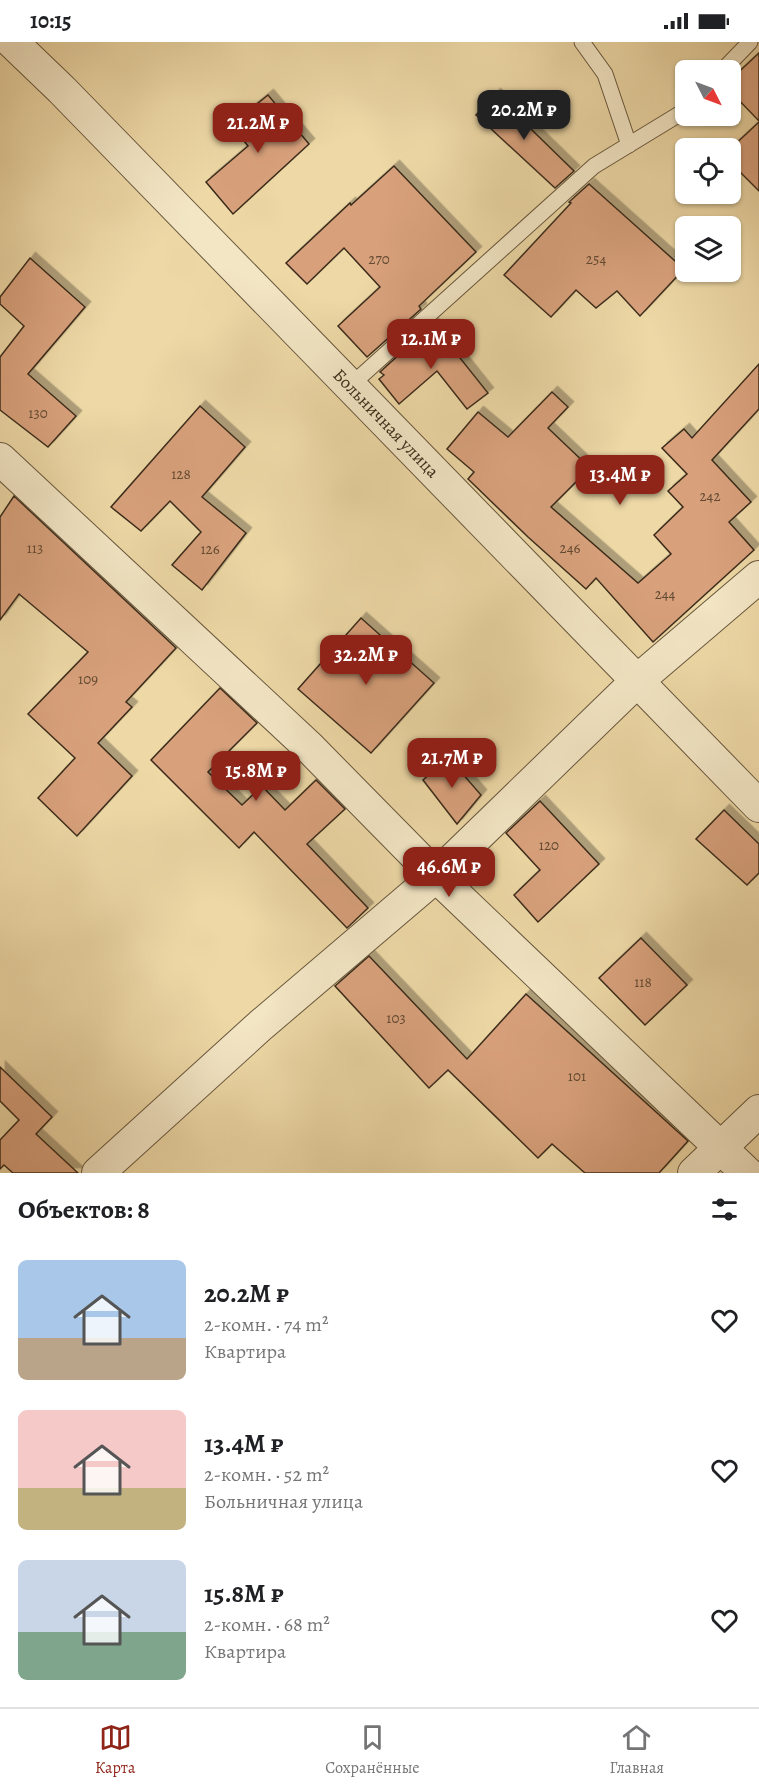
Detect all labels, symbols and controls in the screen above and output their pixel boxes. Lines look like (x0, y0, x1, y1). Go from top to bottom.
text: 10:15 (30, 6, 71, 36)
north arrow (675, 60, 741, 126)
map controls (675, 60, 741, 282)
pin: 20.2M ₽ (469, 90, 579, 141)
text: 20.2M ₽ (491, 96, 557, 123)
pin: 21.2M ₽ (203, 103, 313, 154)
text: 21.2M ₽ (227, 109, 289, 136)
button: locate (675, 138, 741, 204)
button: layers (675, 216, 741, 282)
house number: 270 (368, 249, 390, 269)
house number: 254 (586, 249, 606, 269)
pin: 12.1M ₽ (376, 319, 486, 370)
text: 12.1M ₽ (401, 325, 461, 352)
street label: Больничная улица (328, 363, 445, 483)
house number: 130 (28, 403, 48, 423)
pin: 13.4M ₽ (565, 455, 675, 506)
text: 13.4M ₽ (589, 461, 651, 488)
house number: 128 (171, 464, 191, 484)
house number: 242 (699, 486, 721, 506)
house number: 113 (27, 538, 43, 558)
house number: 246 (560, 538, 580, 558)
house number: 126 (200, 539, 220, 559)
house number: 244 (655, 584, 676, 604)
pin: 32.2M ₽ (311, 635, 421, 686)
text: 32.2M ₽ (334, 641, 398, 668)
house number: 109 (78, 669, 98, 689)
pin: 21.7M ₽ (397, 738, 507, 789)
text: 21.7M ₽ (421, 744, 483, 771)
pin: 15.8M ₽ (201, 751, 311, 802)
text: 15.8M ₽ (225, 757, 287, 784)
house number: 120 (539, 835, 559, 855)
pin: 46.6M ₽ (394, 847, 504, 898)
text: 46.6M ₽ (417, 853, 481, 880)
house number: 118 (634, 972, 652, 992)
house number: 103 (386, 1008, 406, 1028)
house number: 101 (568, 1066, 586, 1086)
text: Объектов: 8 (18, 1192, 150, 1227)
icon: filters (708, 1193, 741, 1226)
text: 20.2M ₽ (204, 1276, 289, 1311)
icon: home (66, 1284, 138, 1356)
icon: heart (708, 1304, 741, 1337)
text: 2-комн. · 74 m² (204, 1311, 328, 1338)
text: Квартира (204, 1338, 286, 1365)
text: 13.4M ₽ (204, 1426, 283, 1461)
icon: home (66, 1434, 138, 1506)
icon: heart (708, 1454, 741, 1487)
text: 2-комн. · 52 m² (204, 1461, 329, 1488)
text: Больничная улица (204, 1488, 363, 1515)
text: 15.8M ₽ (204, 1576, 284, 1611)
icon: home (66, 1584, 138, 1656)
icon: heart (708, 1604, 741, 1637)
text: 2-комн. · 68 m² (204, 1611, 330, 1638)
text: Квартира (204, 1638, 286, 1665)
tab: Карта (95, 1721, 135, 1779)
tab: Сохранённые (325, 1721, 420, 1779)
tab: Главная (610, 1721, 664, 1779)

